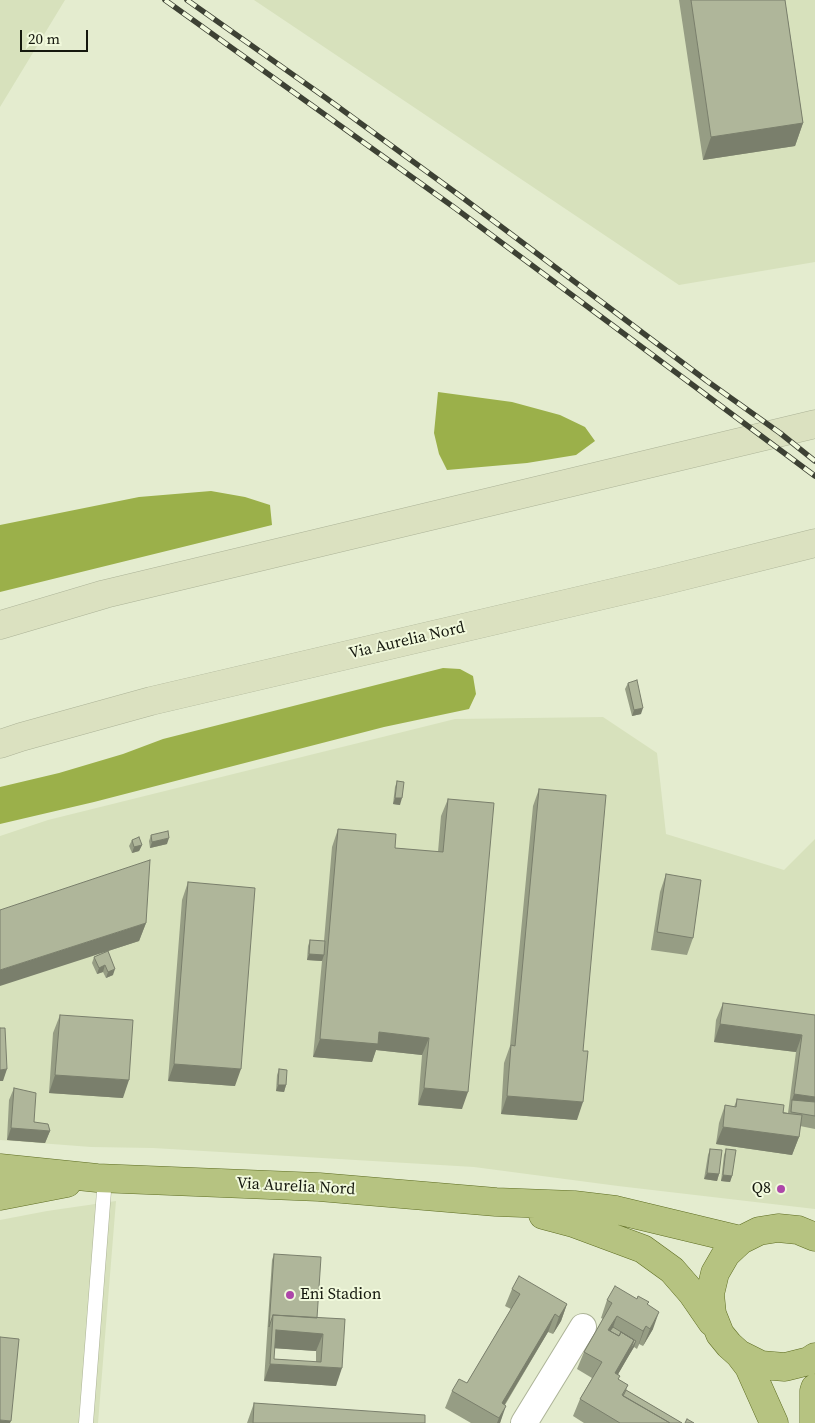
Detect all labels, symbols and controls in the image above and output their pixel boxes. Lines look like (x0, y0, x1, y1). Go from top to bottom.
scale bar (22, 20, 90, 52)
text: 20 m (28, 28, 60, 49)
street label: Via Aurelia Nord (347, 618, 467, 664)
street label: Via Aurelia Nord (236, 1174, 356, 1200)
place label: Q8 (752, 1179, 771, 1199)
marker: Q8 (775, 1183, 787, 1195)
place label: Eni Stadion (300, 1285, 382, 1305)
marker: Eni Stadion (284, 1289, 296, 1301)

